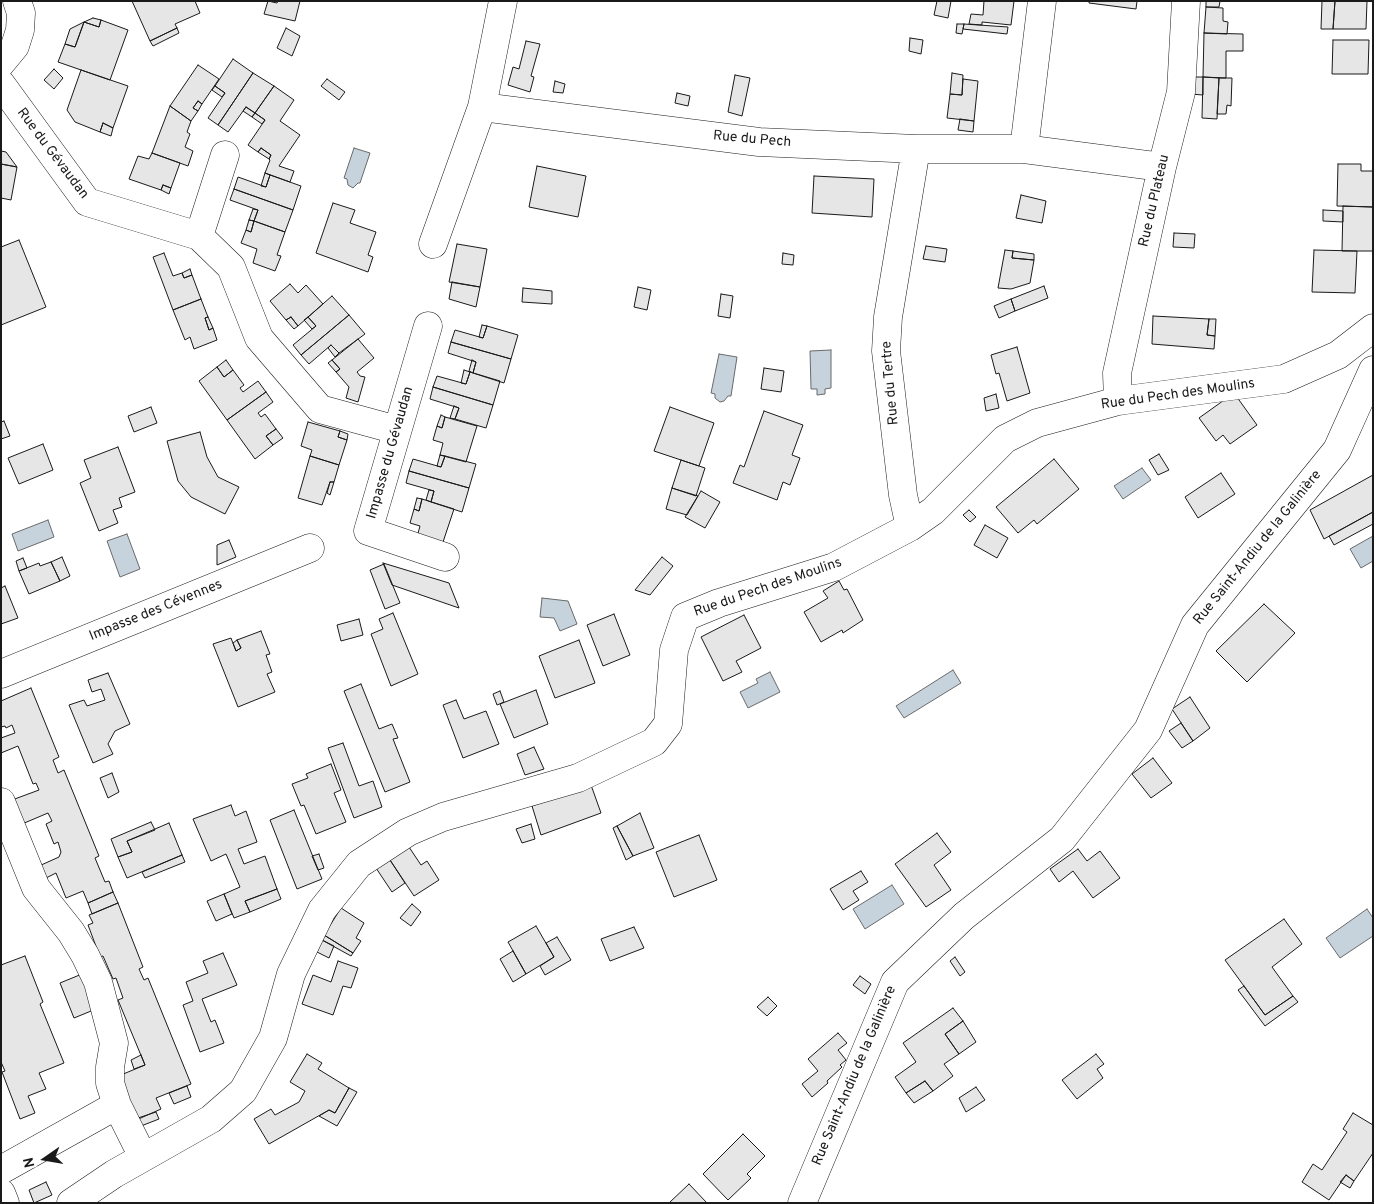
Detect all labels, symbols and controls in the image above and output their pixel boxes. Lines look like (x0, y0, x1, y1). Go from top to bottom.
street label: Rue du Gévaudan (12, 105, 92, 203)
street label: Rue du Pech (712, 128, 792, 152)
street label: Rue du Plateau (1136, 153, 1174, 249)
street label: Rue du Tertre (879, 340, 903, 426)
street label: Rue du Pech des Moulins (1100, 376, 1256, 414)
street label: Impasse du Gévaudan (364, 385, 418, 521)
street label: Rue Saint-Andiu de la Galinière (1190, 467, 1326, 629)
street label: Rue du Pech des Moulins (692, 555, 844, 621)
street label: Impasse des Cévennes (87, 577, 225, 645)
street label: Rue Saint-Andiu de la Galinière (809, 984, 901, 1168)
north arrow (20, 1134, 70, 1184)
text: N (20, 1156, 39, 1169)

